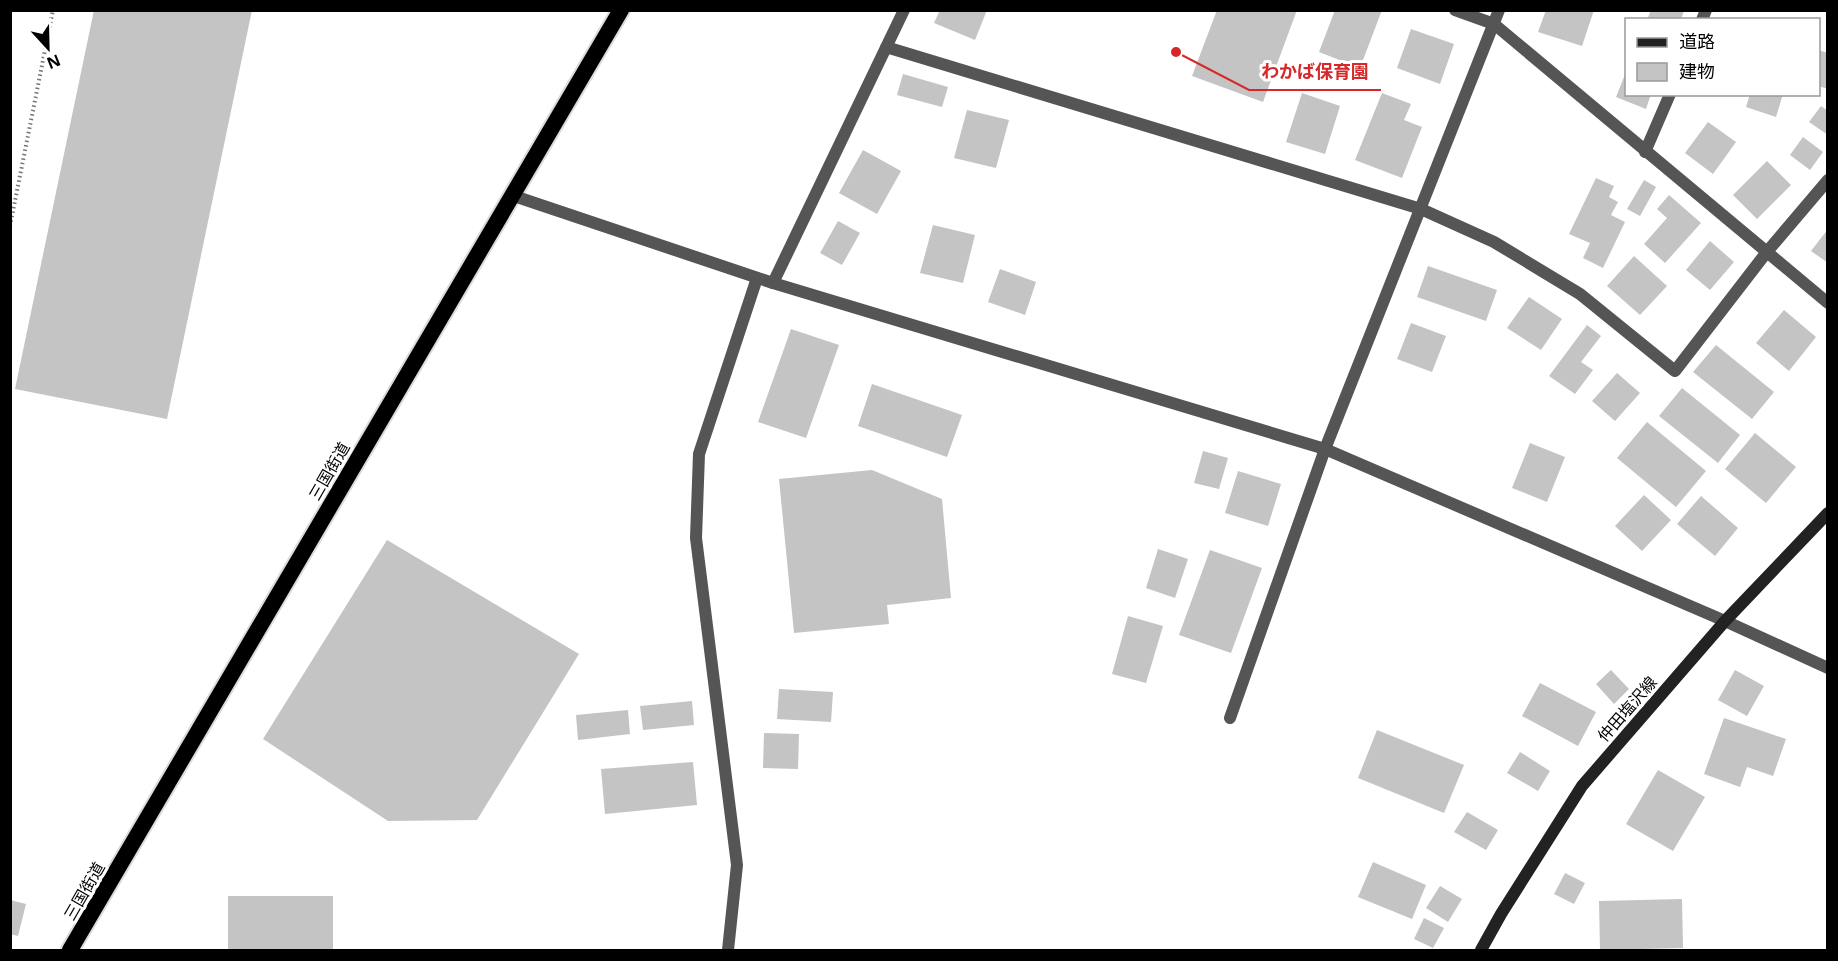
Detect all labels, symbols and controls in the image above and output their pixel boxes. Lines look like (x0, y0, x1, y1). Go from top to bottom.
north arrow (18, 18, 78, 78)
legend (1625, 18, 1820, 96)
text: 道路 (1679, 29, 1715, 53)
text: N (43, 49, 64, 75)
callout: わかば保育園 (1249, 54, 1381, 90)
text: わかば保育園 (1261, 59, 1369, 83)
text: 建物 (1679, 59, 1715, 83)
street label: 三国街道 (303, 438, 355, 504)
street label: 仲田塩沢線 (1592, 672, 1662, 746)
street label: 三国街道 (58, 858, 110, 924)

